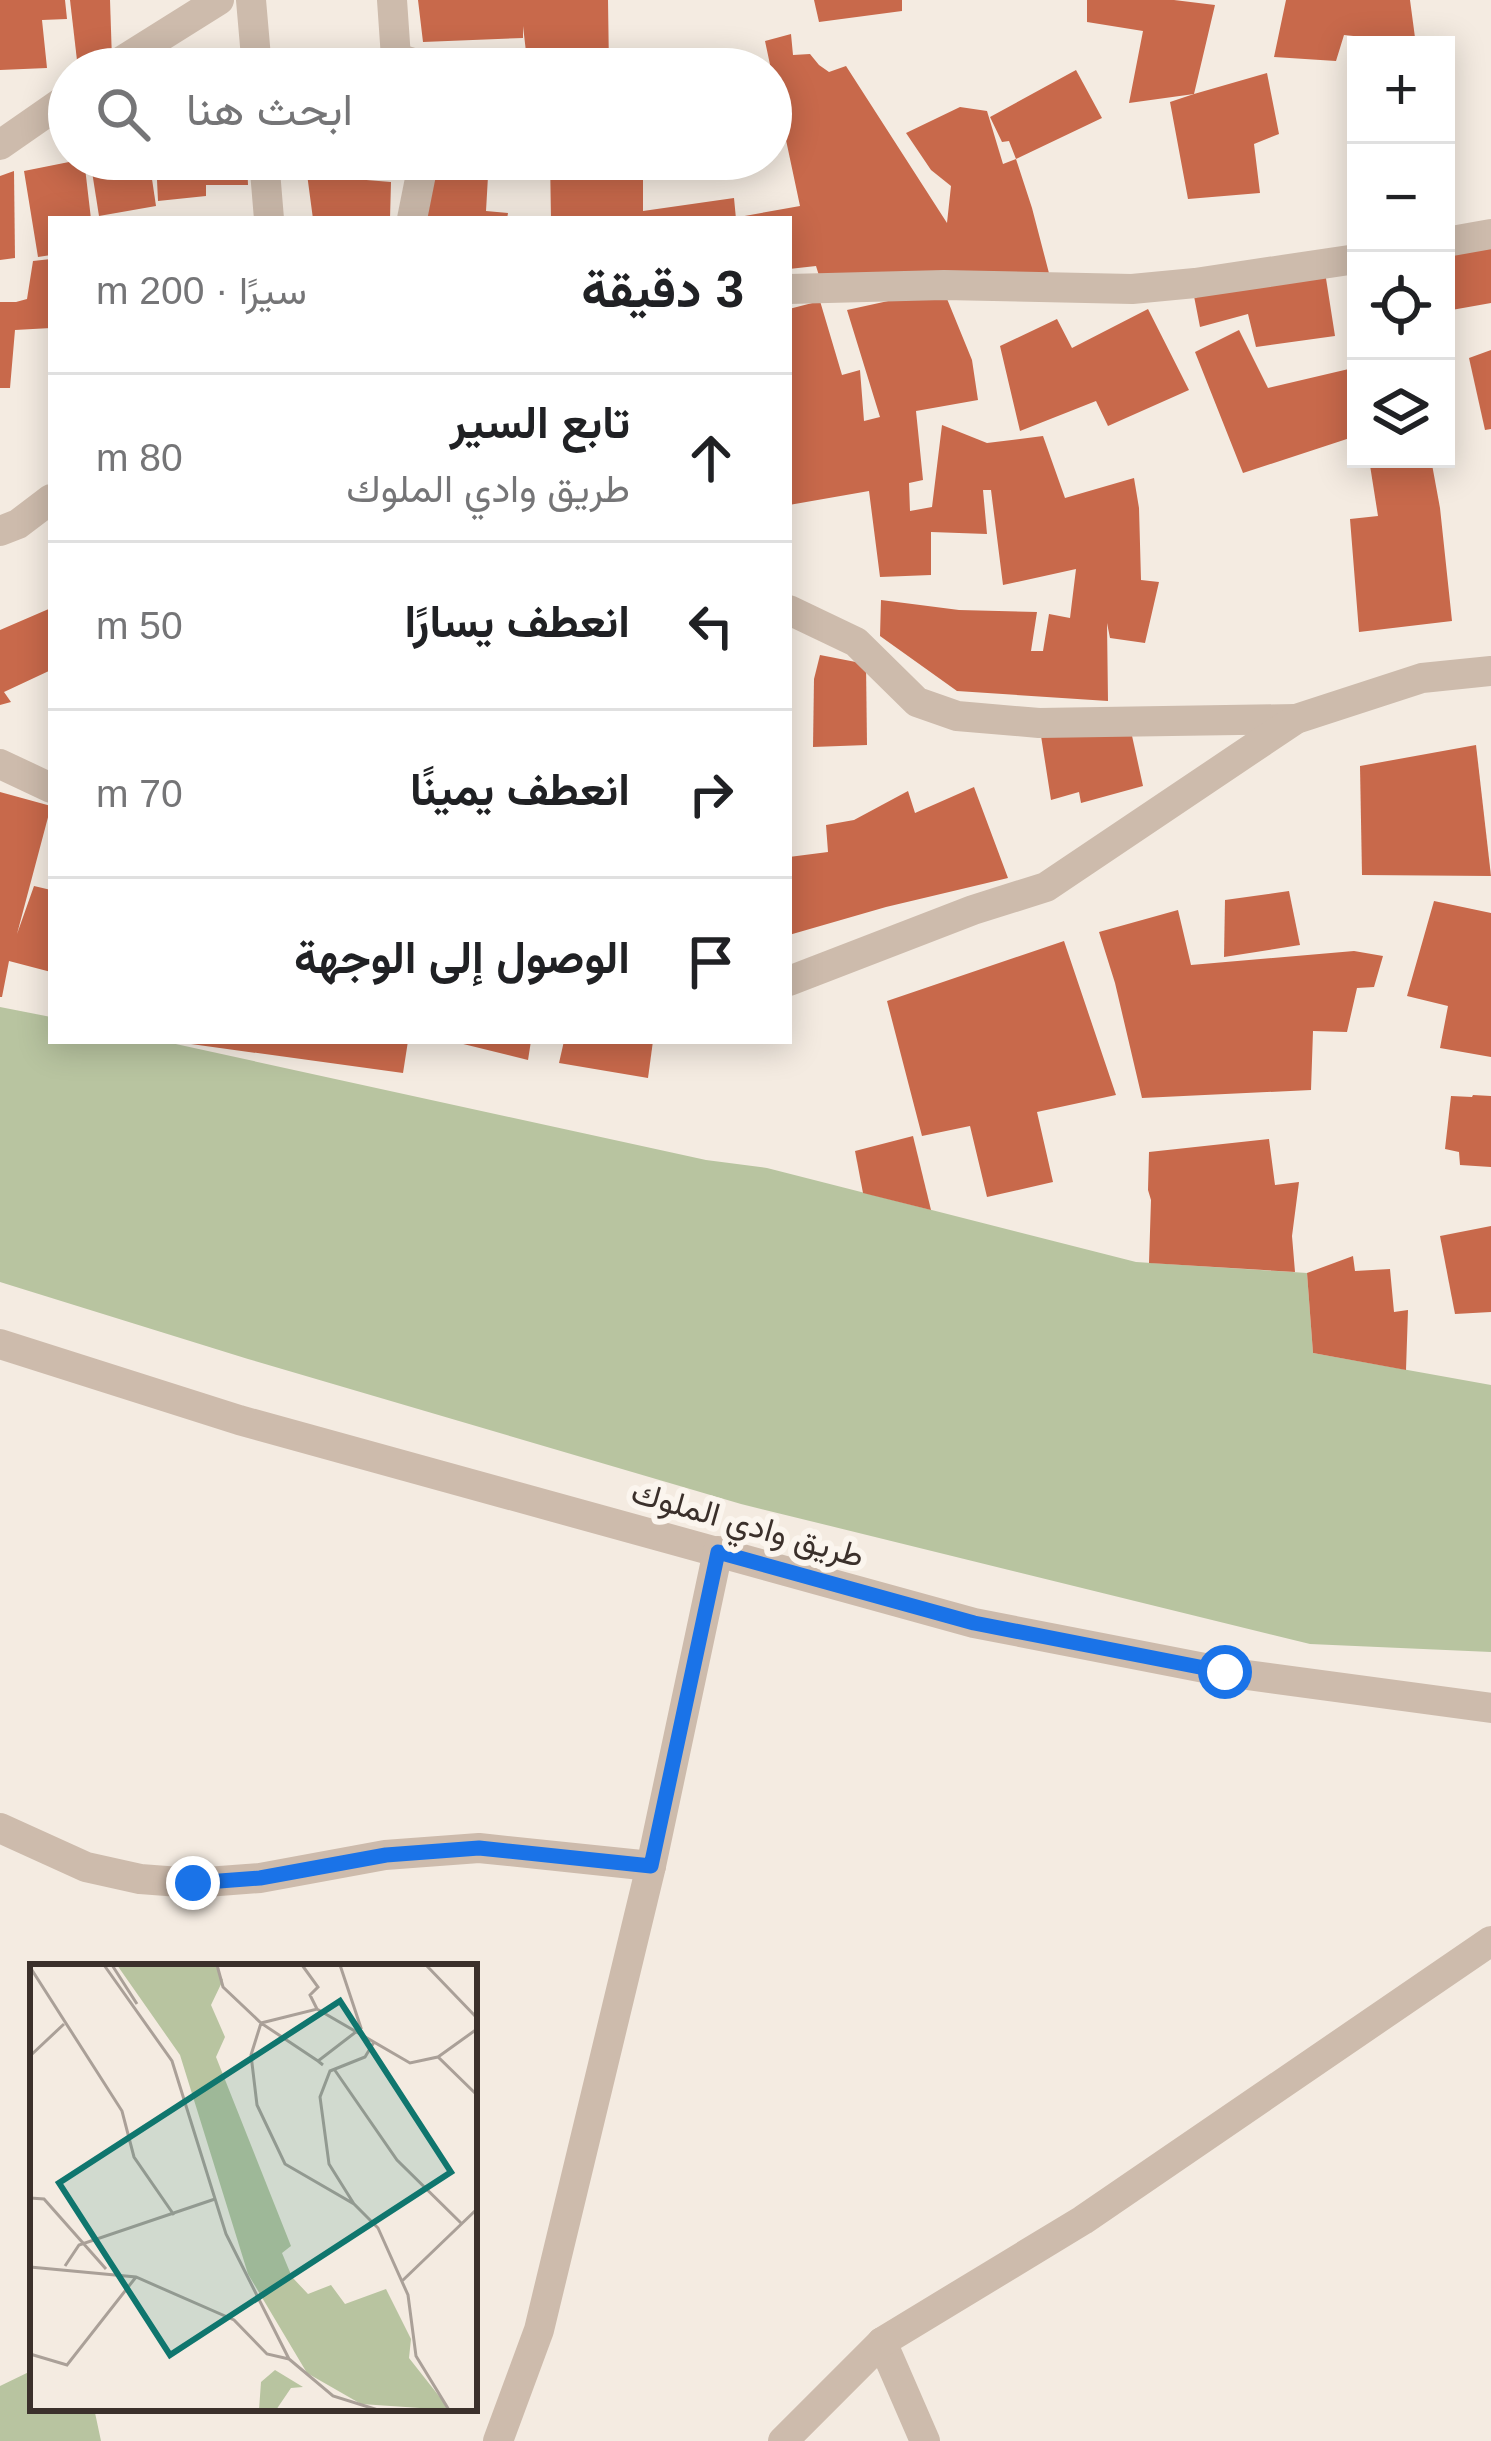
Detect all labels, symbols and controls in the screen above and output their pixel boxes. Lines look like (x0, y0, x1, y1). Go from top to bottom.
map controls (1347, 36, 1455, 468)
button: + (1347, 36, 1455, 144)
search box (48, 48, 792, 180)
icon: search (90, 81, 156, 147)
text: ابحث هنا (186, 84, 353, 135)
button: − (1347, 144, 1455, 252)
button: locate (1347, 252, 1455, 360)
text: 3 دقيقة (581, 261, 744, 318)
text: سيرًا · 200 m (96, 269, 307, 312)
button: layers (1347, 360, 1455, 468)
text: تابع السير (450, 397, 630, 448)
icon: ahead (678, 425, 744, 491)
text: 80 m (96, 436, 183, 479)
text: طريق وادي الملوك (346, 467, 630, 510)
icon: left (678, 593, 744, 659)
text: انعطف يسارًا (405, 596, 630, 647)
text: 50 m (96, 604, 183, 647)
icon: right (678, 761, 744, 827)
text: انعطف يمينًا (410, 764, 630, 815)
text: 70 m (96, 772, 183, 815)
icon: arrive (678, 929, 744, 995)
text: الوصول إلى الوجهة (294, 932, 630, 983)
street label: طريق وادي الملوك (625, 1473, 868, 1582)
route start (1198, 1645, 1252, 1699)
route end (166, 1856, 220, 1910)
inset map (30, 1964, 477, 2411)

